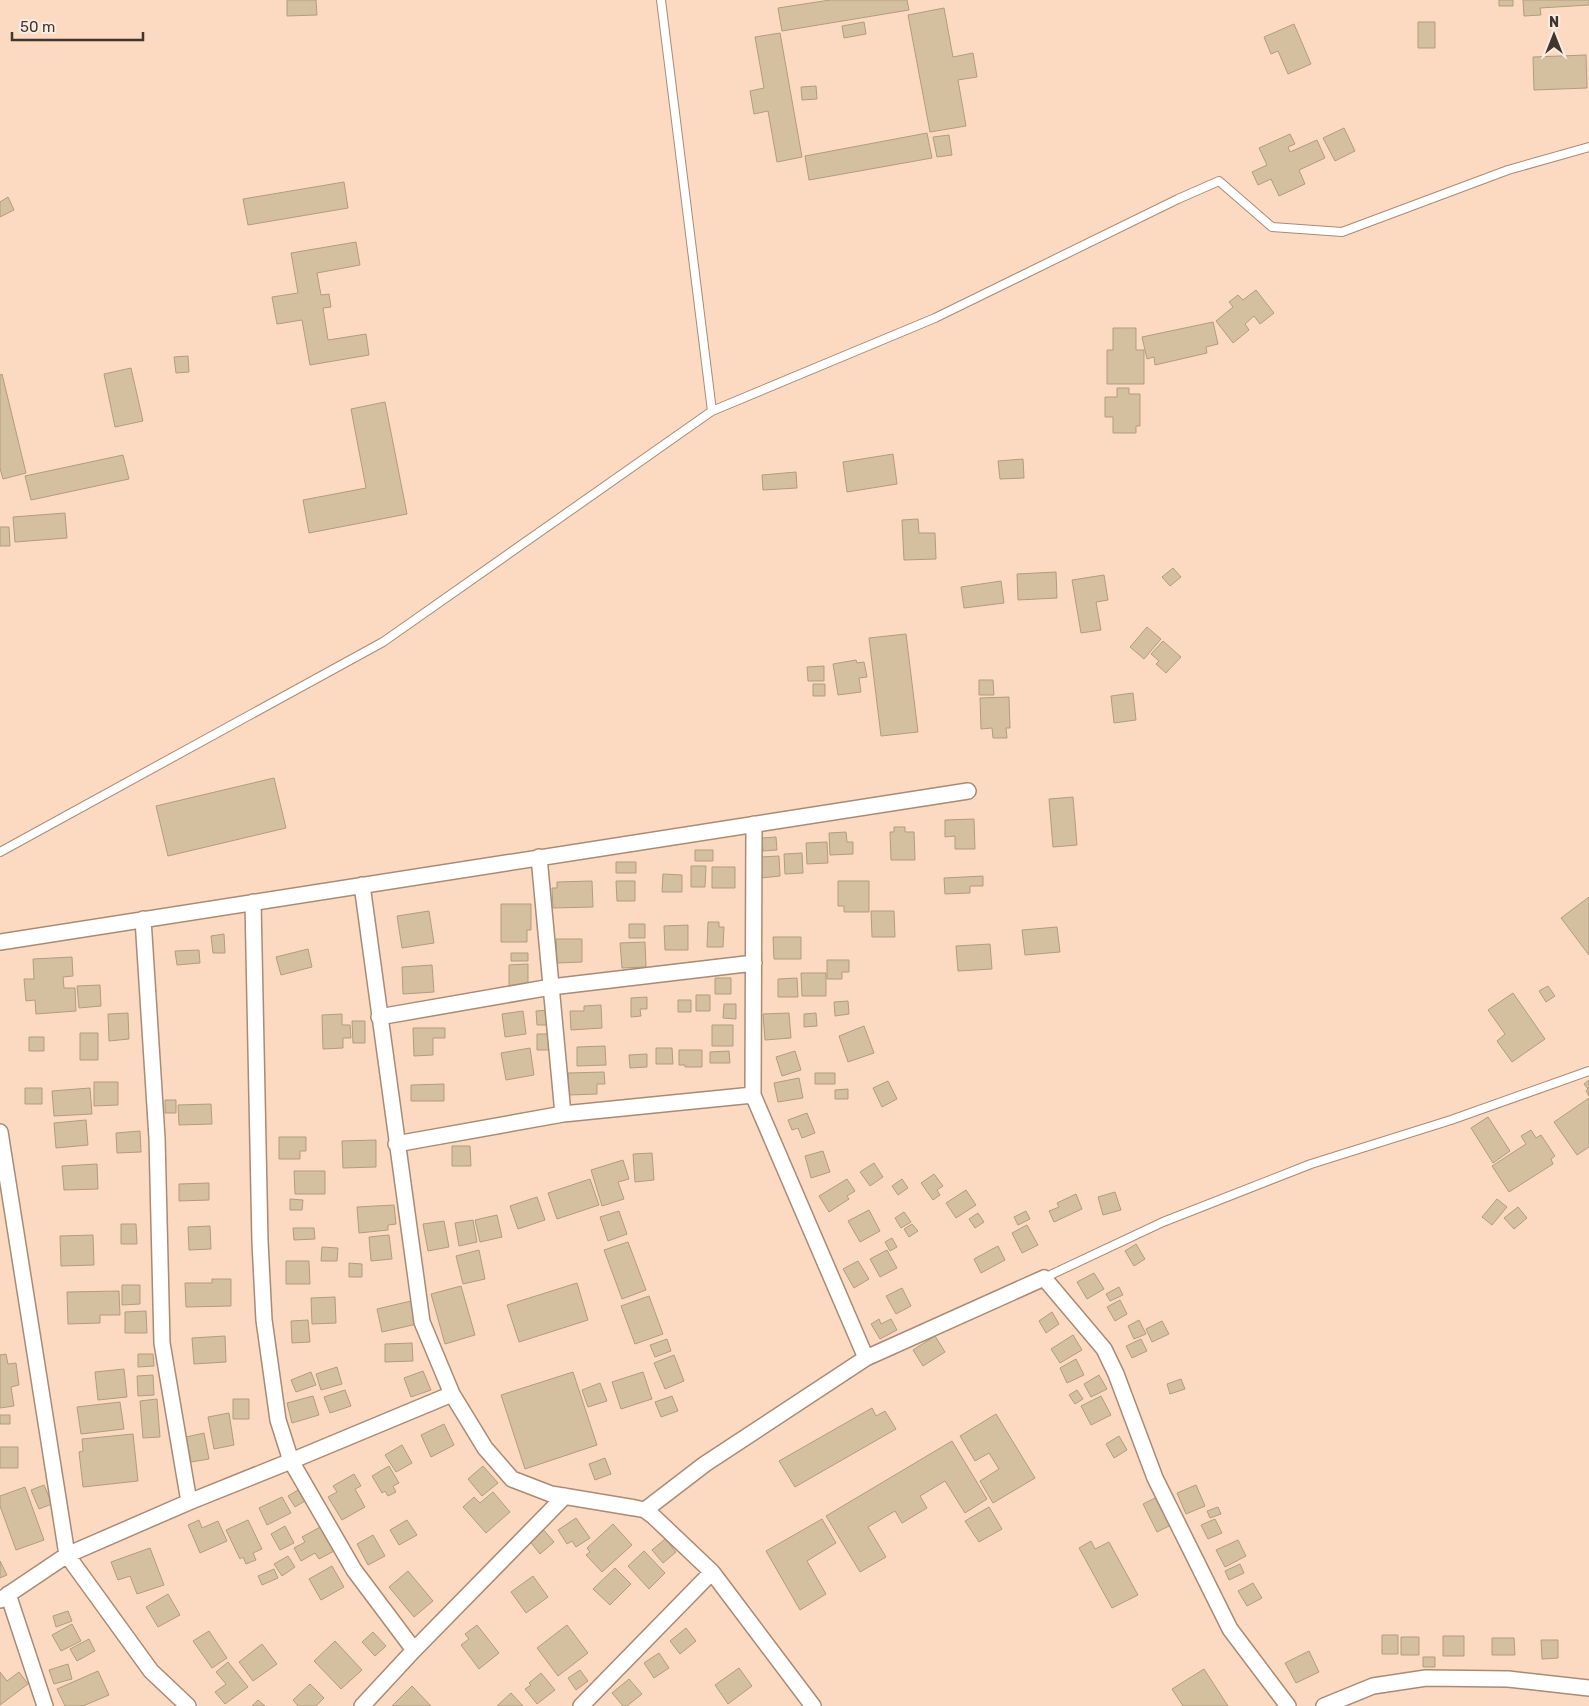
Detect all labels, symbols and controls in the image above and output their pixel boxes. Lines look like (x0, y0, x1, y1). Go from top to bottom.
scale bar (12, 10, 144, 42)
north arrow (1529, 10, 1579, 60)
text: N (1549, 14, 1559, 31)
text: 50 m (20, 18, 55, 36)

